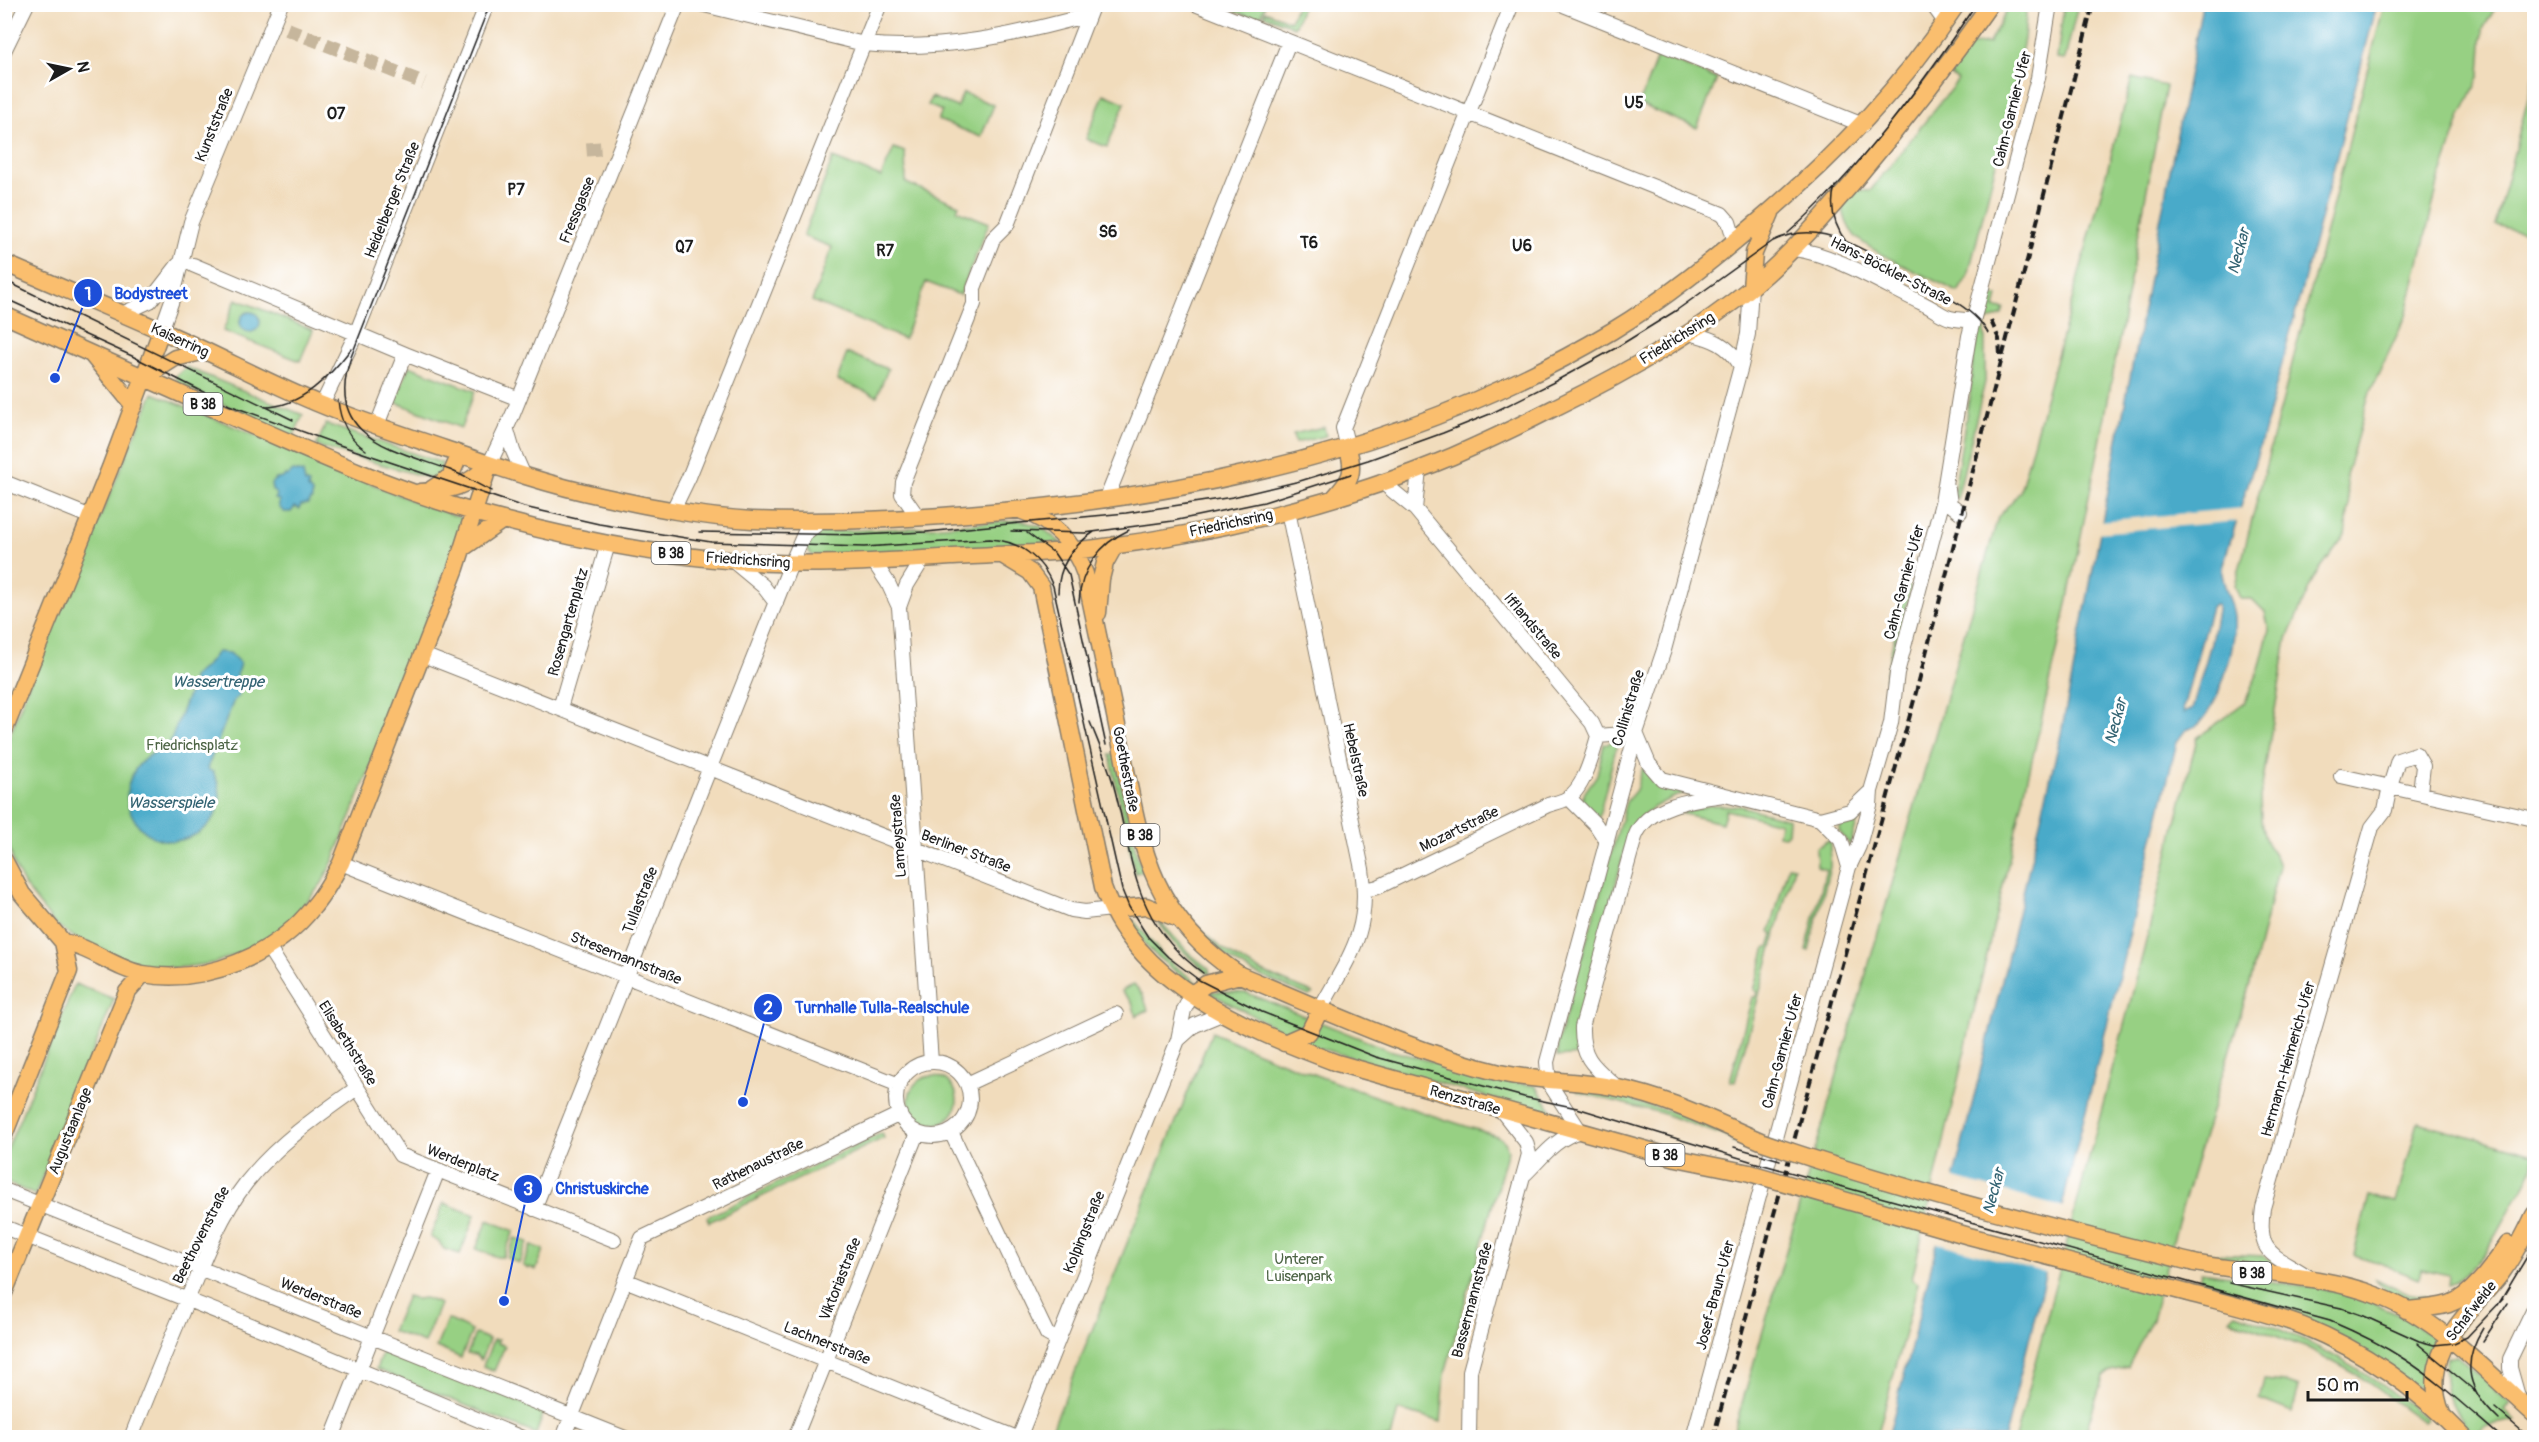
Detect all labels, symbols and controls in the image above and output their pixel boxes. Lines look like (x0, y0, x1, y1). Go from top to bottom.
north arrow (39, 39, 99, 99)
street label: Cahn-Garnier-Ufer (1989, 49, 2036, 169)
text: N (72, 60, 94, 74)
street label: Kunststraße (191, 85, 238, 165)
district label: U5 (1624, 93, 1644, 113)
district label: O7 (327, 104, 346, 124)
street label: Heidelberger Straße (360, 139, 425, 261)
street label: Fressgasse (556, 174, 600, 246)
district label: P7 (507, 180, 525, 200)
district label: S6 (1099, 222, 1117, 242)
water label: Neckar (2223, 224, 2255, 276)
district label: T6 (1299, 233, 1318, 253)
street label: Hans-Böckler-Straße (1827, 233, 1955, 310)
district label: U6 (1512, 236, 1532, 256)
district label: Q7 (675, 237, 694, 257)
district label: R7 (876, 241, 894, 261)
callout: Bodystreet (73, 276, 200, 310)
text: 1 (84, 283, 92, 306)
text: Bodystreet (114, 284, 188, 304)
street label: Friedrichsring (1636, 308, 1718, 369)
street label: Kaiserring (148, 319, 212, 362)
road number: B 38 (184, 393, 222, 415)
street label: Friedrichsring (1188, 505, 1275, 542)
street label: Cahn-Garnier-Ufer (1880, 522, 1929, 642)
road number: B 38 (652, 542, 690, 564)
street label: Friedrichsring (705, 548, 791, 573)
street label: Rosengartenplatz (544, 566, 593, 678)
street label: Ifflandstraße (1499, 589, 1566, 664)
street label: Collinistraße (1608, 667, 1649, 749)
water label: Wassertreppe (172, 672, 266, 692)
water label: Neckar (2100, 694, 2132, 746)
street label: Hebelstraße (1338, 721, 1373, 799)
street label: Goethestraße (1108, 725, 1143, 814)
park label: Friedrichsplatz (146, 736, 238, 755)
water label: Wasserspiele (128, 793, 216, 813)
street label: Lameystraße (886, 793, 911, 878)
street label: Mozartstraße (1417, 802, 1502, 857)
road number: B 38 (1120, 824, 1160, 846)
street label: Berliner Straße (918, 826, 1014, 877)
street label: Tullastraße (619, 864, 663, 936)
street label: Stresemannstraße (567, 927, 685, 990)
street label: Hermann-Heimerich-Ufer (2257, 978, 2320, 1139)
callout: Turnhalle Tulla-Realschule (753, 991, 981, 1025)
street label: Cahn-Garnier-Ufer (1758, 991, 1807, 1111)
street label: Elisabethstraße (314, 997, 381, 1090)
text: 2 (763, 997, 773, 1020)
text: Turnhalle Tulla-Realschule (794, 998, 970, 1018)
street label: Renzstraße (1427, 1081, 1503, 1120)
street label: Augustaanlage (44, 1084, 97, 1177)
street label: Rathenaustraße (710, 1134, 807, 1195)
street label: Werderplatz (424, 1140, 502, 1187)
road number: B 38 (1646, 1144, 1684, 1166)
water label: Neckar (1978, 1164, 2010, 1216)
callout: Christuskirche (513, 1172, 661, 1206)
text: 3 (523, 1178, 533, 1201)
text: Christuskirche (555, 1179, 650, 1199)
street label: Beethovenstraße (169, 1183, 234, 1287)
street label: Kolpingstraße (1059, 1188, 1110, 1276)
street label: Viktoriastraße (815, 1234, 866, 1323)
street label: Josef-Braun-Ufer (1692, 1238, 1739, 1352)
street label: Bassermannstraße (1448, 1240, 1497, 1360)
park label: Unterer Luisenpark (1266, 1250, 1333, 1286)
road number: B 38 (2232, 1262, 2272, 1284)
street label: Werderstraße (277, 1274, 365, 1324)
street label: Schafweide (2442, 1277, 2501, 1345)
street label: Lachnerstraße (781, 1317, 874, 1370)
scale bar (2308, 1364, 2407, 1402)
text: 50 m (2317, 1374, 2359, 1397)

